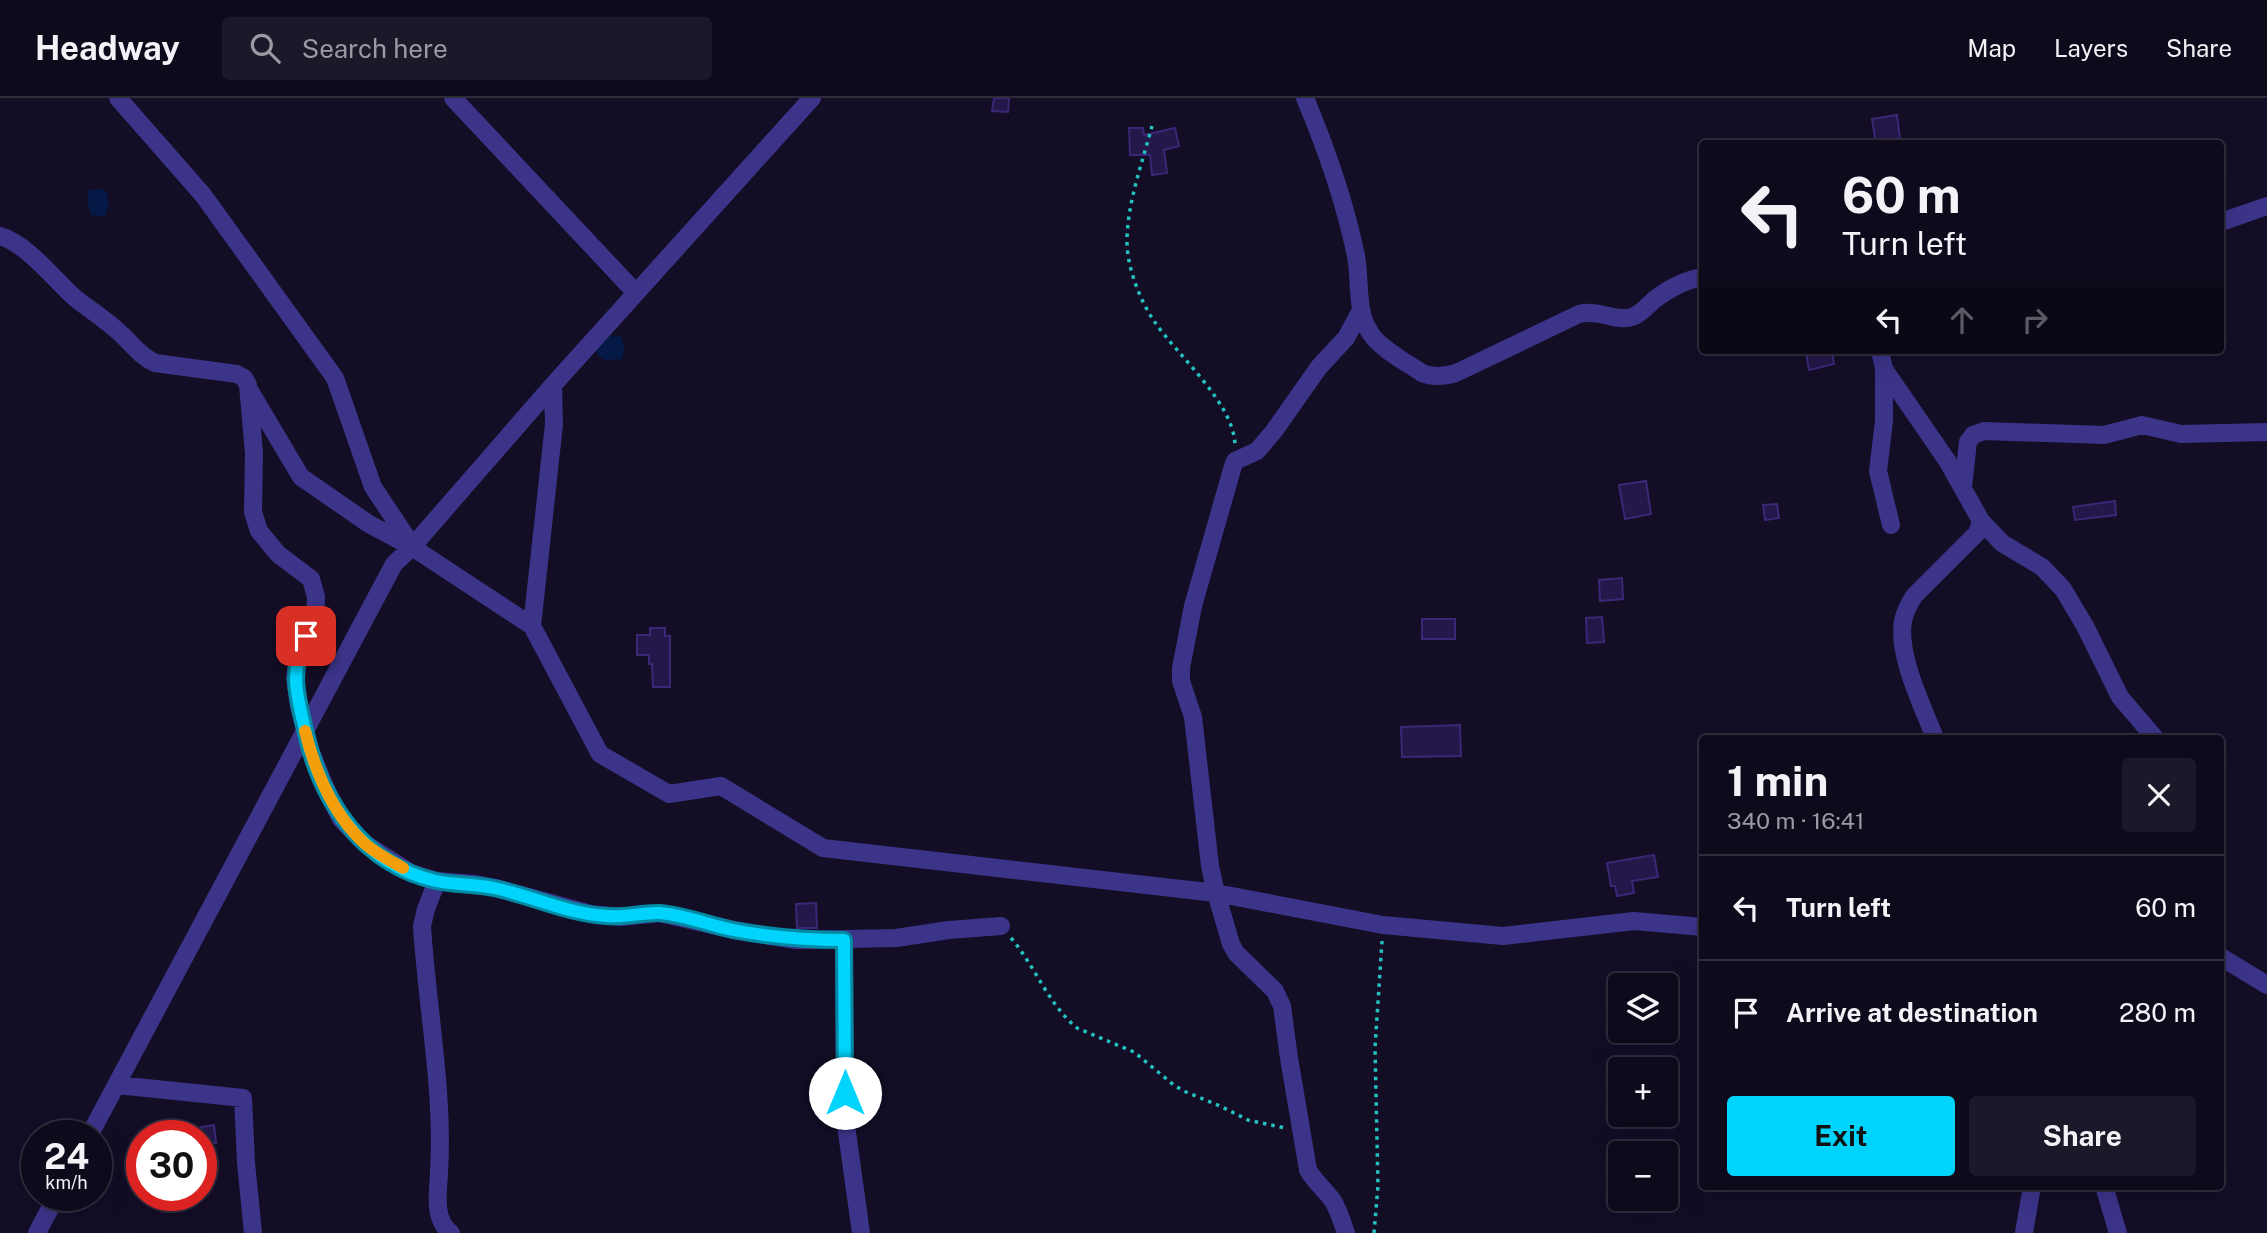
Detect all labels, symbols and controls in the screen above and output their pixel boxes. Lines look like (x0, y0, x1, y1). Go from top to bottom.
search box (222, 17, 712, 80)
text: Headway (35, 29, 180, 67)
icon: search (246, 29, 284, 67)
text: Search here (302, 33, 448, 64)
text: Map (1967, 34, 2016, 62)
text: Layers (2054, 34, 2128, 62)
text: Share (2166, 34, 2232, 62)
text: 60 m (1842, 166, 1961, 224)
icon: left (1727, 168, 1818, 259)
text: Turn left (1842, 225, 1967, 262)
icon: left (1870, 301, 1908, 339)
icon: ahead (1943, 301, 1981, 339)
icon: right (2016, 301, 2054, 339)
pin (276, 606, 336, 666)
icon: arrive (287, 617, 325, 655)
text: 1 min (1727, 756, 1828, 805)
button: close (2122, 758, 2196, 832)
text: 340 m · 16:41 (1727, 807, 1864, 834)
icon: left (1727, 889, 1765, 927)
text: Turn left (1786, 892, 1891, 923)
text: 60 m (2135, 892, 2196, 923)
map controls (1608, 973, 1678, 1211)
button: layers (1608, 973, 1678, 1043)
icon: arrive (1727, 994, 1765, 1032)
text: Arrive at destination (1786, 997, 2038, 1028)
text: 280 m (2119, 997, 2196, 1028)
position arrow (808, 1056, 882, 1130)
button: + (1608, 1057, 1678, 1127)
button: Exit (1727, 1096, 1955, 1176)
button: Share (1969, 1096, 2196, 1176)
speed limit sign: 30 (126, 1120, 217, 1211)
text: 24 (44, 1136, 89, 1177)
button: − (1608, 1141, 1678, 1211)
text: km/h (45, 1172, 88, 1193)

